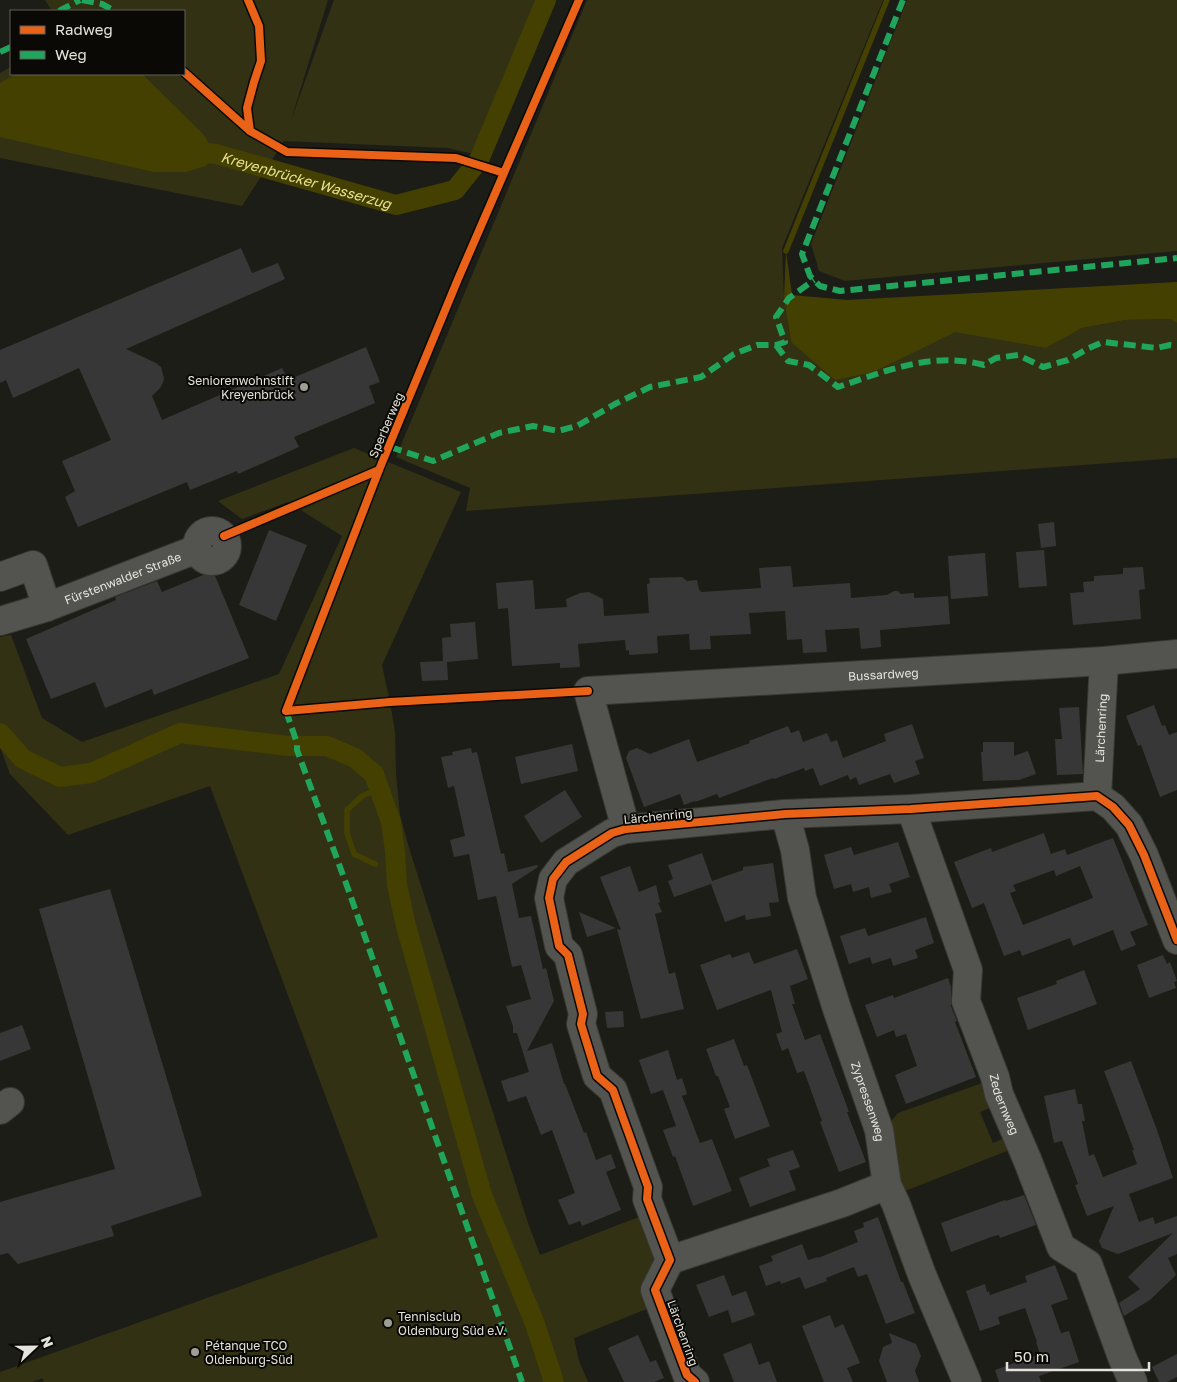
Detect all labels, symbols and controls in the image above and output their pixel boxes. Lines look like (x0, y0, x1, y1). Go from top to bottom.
legend (10, 10, 185, 75)
text: Radweg (55, 20, 113, 38)
text: Weg (55, 45, 87, 63)
water label: Kreyenbrücker Wasserzug (219, 147, 394, 212)
place label: Seniorenwohnstift Kreyenbrück (188, 373, 294, 402)
marker: Seniorenwohnstift Kreyenbrück (298, 381, 310, 393)
street label: Sperberweg (365, 390, 407, 460)
street label: Fürstenwalder Straße (62, 548, 183, 607)
street label: Bussardweg (848, 664, 919, 683)
street label: Lärchenring (1091, 693, 1110, 763)
street label: Lärchenring (623, 805, 693, 827)
street label: Zypressenweg (848, 1059, 888, 1142)
street label: Zedernweg (987, 1072, 1023, 1137)
street label: Lärchenring (664, 1298, 702, 1368)
place label: Tennisclub Oldenburg Süd e.V. (398, 1309, 506, 1338)
marker: Tennisclub Oldenburg Süd e.V. (382, 1317, 394, 1329)
north arrow (10, 1322, 60, 1372)
text: N (38, 1334, 57, 1350)
place label: Pétanque TCO Oldenburg-Süd (205, 1338, 293, 1367)
scale bar (1007, 1340, 1150, 1372)
marker: Pétanque TCO Oldenburg-Süd (189, 1346, 201, 1358)
text: 50 m (1014, 1347, 1049, 1365)

